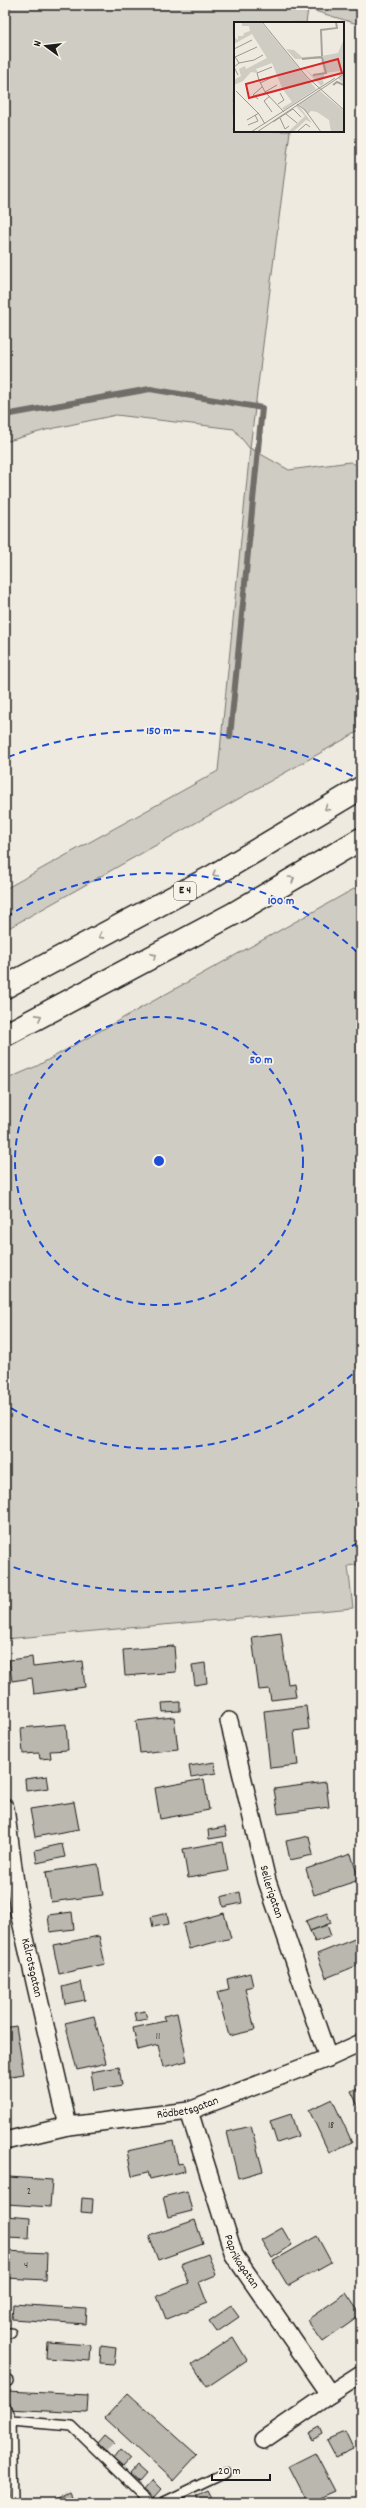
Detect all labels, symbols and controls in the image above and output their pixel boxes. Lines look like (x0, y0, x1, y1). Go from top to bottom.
inset map (234, 22, 344, 132)
north arrow (26, 26, 66, 66)
text: N (30, 39, 47, 49)
text: 150 m (146, 723, 172, 740)
one-way arrow (324, 804, 331, 811)
one-way arrow (212, 870, 219, 877)
one-way arrow (288, 877, 295, 884)
road number: E 4 (174, 882, 196, 900)
text: 100 m (268, 893, 294, 910)
one-way arrow (98, 931, 105, 938)
one-way arrow (150, 953, 158, 961)
one-way arrow (35, 1014, 43, 1021)
text: 50 m (249, 1052, 273, 1069)
centre of rings (152, 1154, 166, 1168)
street label: Sellerigatan (255, 1864, 288, 1921)
street label: Kålrotsgatan (17, 1936, 47, 1999)
house number: 11 (156, 2030, 160, 2044)
street label: Rödbetsgatan (156, 2092, 221, 2123)
house number: 18 (328, 2119, 334, 2133)
house number: 2 (27, 2185, 31, 2199)
street label: Paprikagatan (220, 2232, 264, 2293)
house number: 4 (24, 2259, 28, 2273)
scale bar (212, 2456, 270, 2482)
text: 20 m (218, 2463, 241, 2480)

